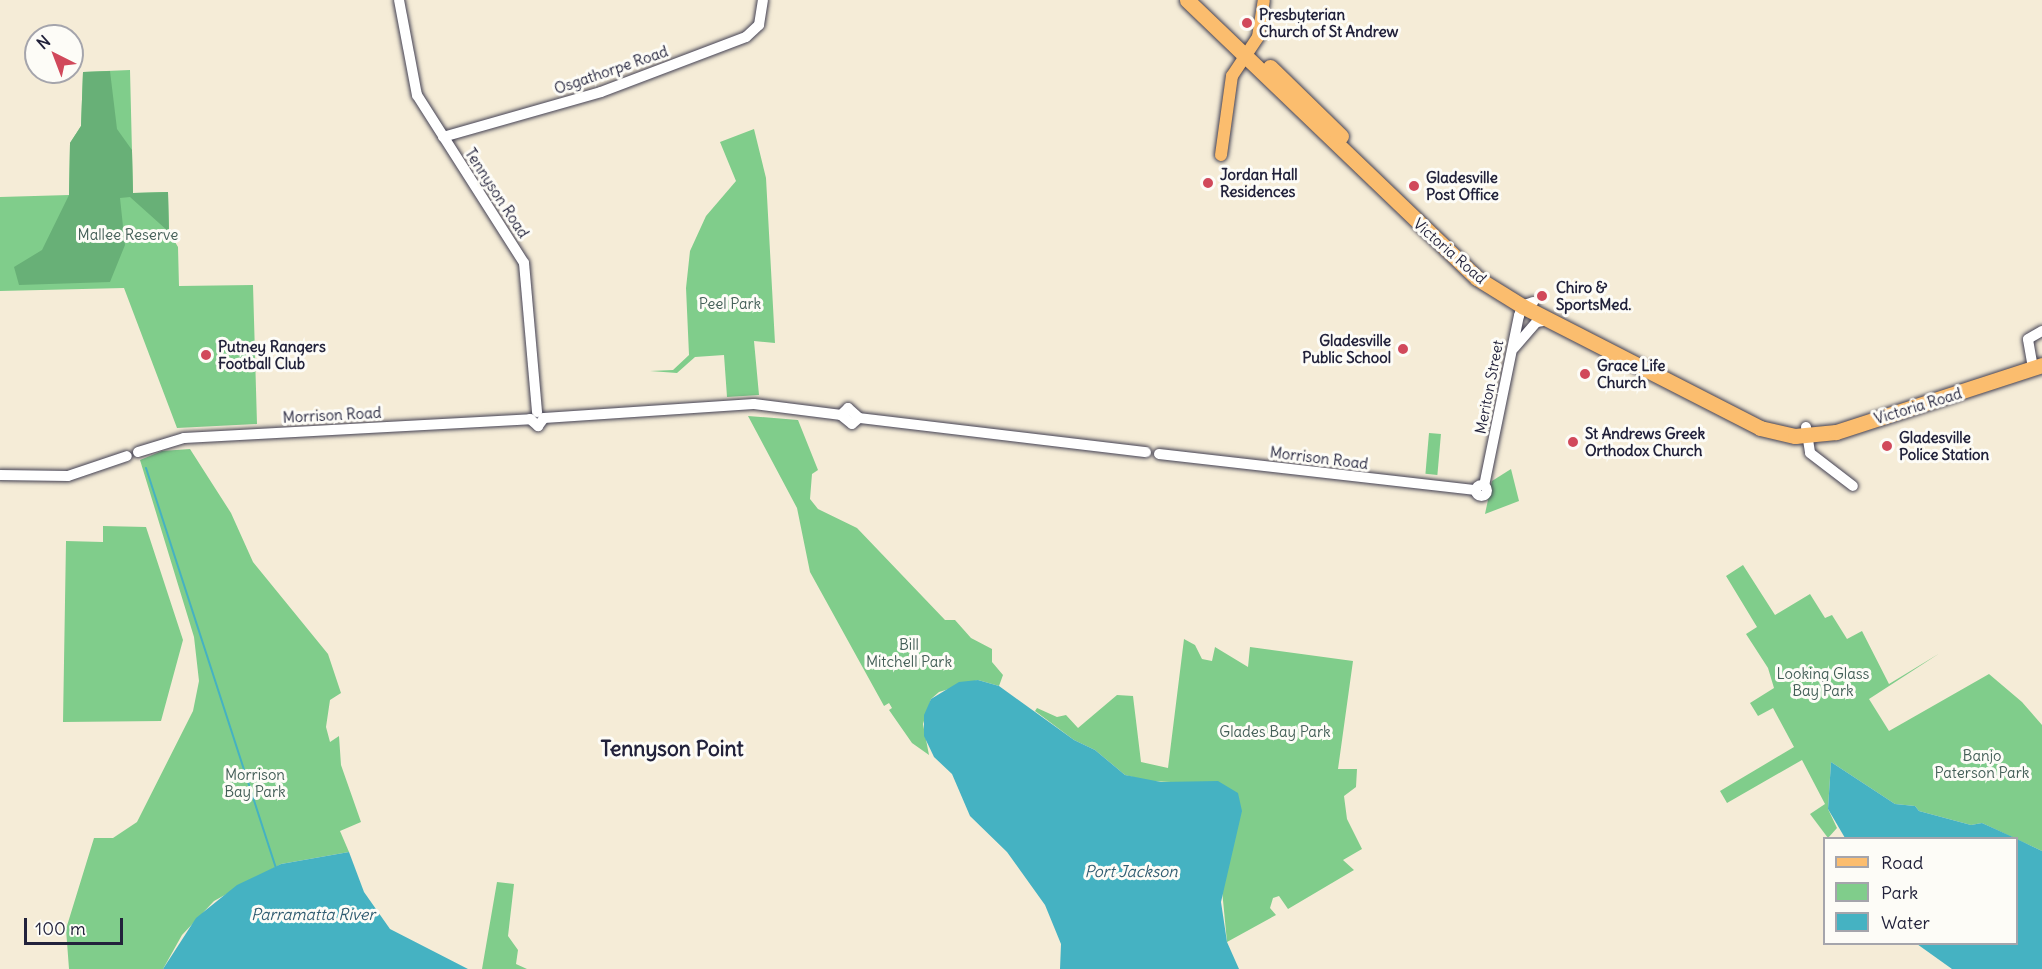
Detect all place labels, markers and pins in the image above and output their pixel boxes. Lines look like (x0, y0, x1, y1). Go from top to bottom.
place label: Presbyterian Church of St Andrew (1259, 5, 1398, 40)
marker: Presbyterian Church of St Andrew (1240, 16, 1254, 30)
place label: Jordan Hall Residences (1220, 165, 1298, 200)
place label: Gladesville Post Office (1426, 168, 1499, 203)
marker: Jordan Hall Residences (1201, 176, 1215, 190)
marker: Gladesville Post Office (1407, 179, 1421, 193)
place label: Chiro & SportsMed. (1556, 278, 1631, 313)
marker: Chiro & SportsMed. (1533, 287, 1551, 305)
place label: Gladesville Public School (1302, 331, 1391, 366)
place label: Putney Rangers Football Club (218, 337, 326, 372)
marker: Gladesville Public School (1396, 342, 1410, 356)
marker: Putney Rangers Football Club (199, 348, 213, 362)
place label: Grace Life Church (1597, 356, 1665, 391)
marker: Grace Life Church (1578, 367, 1592, 381)
place label: St Andrews Greek Orthodox Church (1585, 424, 1705, 459)
place label: Gladesville Police Station (1899, 428, 1989, 463)
marker: St Andrews Greek Orthodox Church (1566, 435, 1580, 449)
marker: Gladesville Police Station (1880, 439, 1894, 453)

